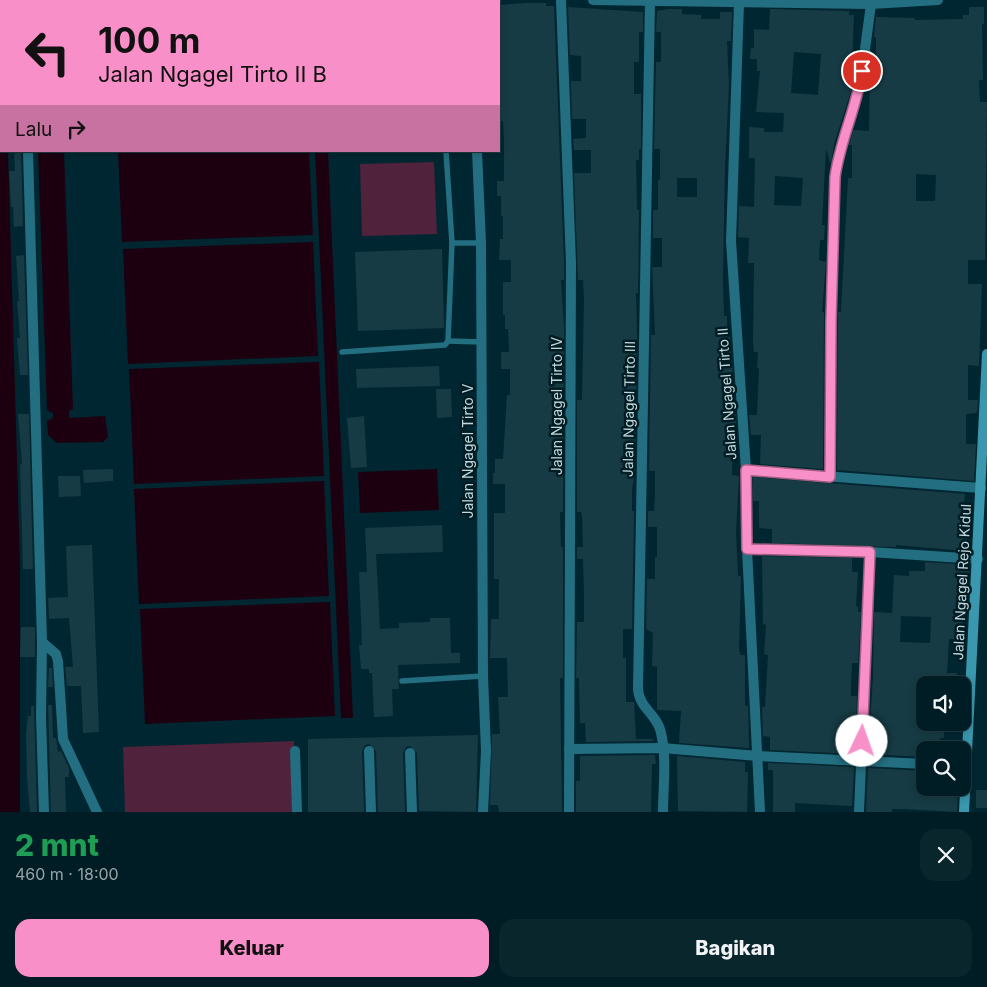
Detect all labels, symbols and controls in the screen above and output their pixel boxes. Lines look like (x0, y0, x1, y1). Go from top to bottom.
text: 100 m (98, 19, 201, 61)
icon: left (15, 20, 80, 85)
pin (841, 50, 883, 92)
icon: arrive (848, 57, 876, 85)
text: Jalan Ngagel Tirto II B (98, 61, 327, 87)
icon: right (62, 115, 90, 143)
text: Lalu (15, 118, 52, 141)
street label: Jalan Ngagel Tirto II (713, 327, 740, 461)
street label: Jalan Ngagel Tirto IV (548, 336, 565, 475)
street label: Jalan Ngagel Tirto III (619, 341, 638, 477)
street label: Jalan Ngagel Tirto V (459, 383, 476, 518)
street label: Jalan Ngagel Rejo Kidul (949, 503, 974, 660)
map controls (916, 676, 971, 796)
button: sound (916, 676, 971, 731)
position arrow (835, 714, 887, 766)
button: search (916, 741, 971, 796)
text: 2 mnt (15, 827, 99, 863)
button: close (920, 829, 972, 881)
text: 460 m · 18:00 (15, 864, 119, 884)
button: Keluar (15, 919, 489, 977)
button: Bagikan (499, 919, 972, 977)

